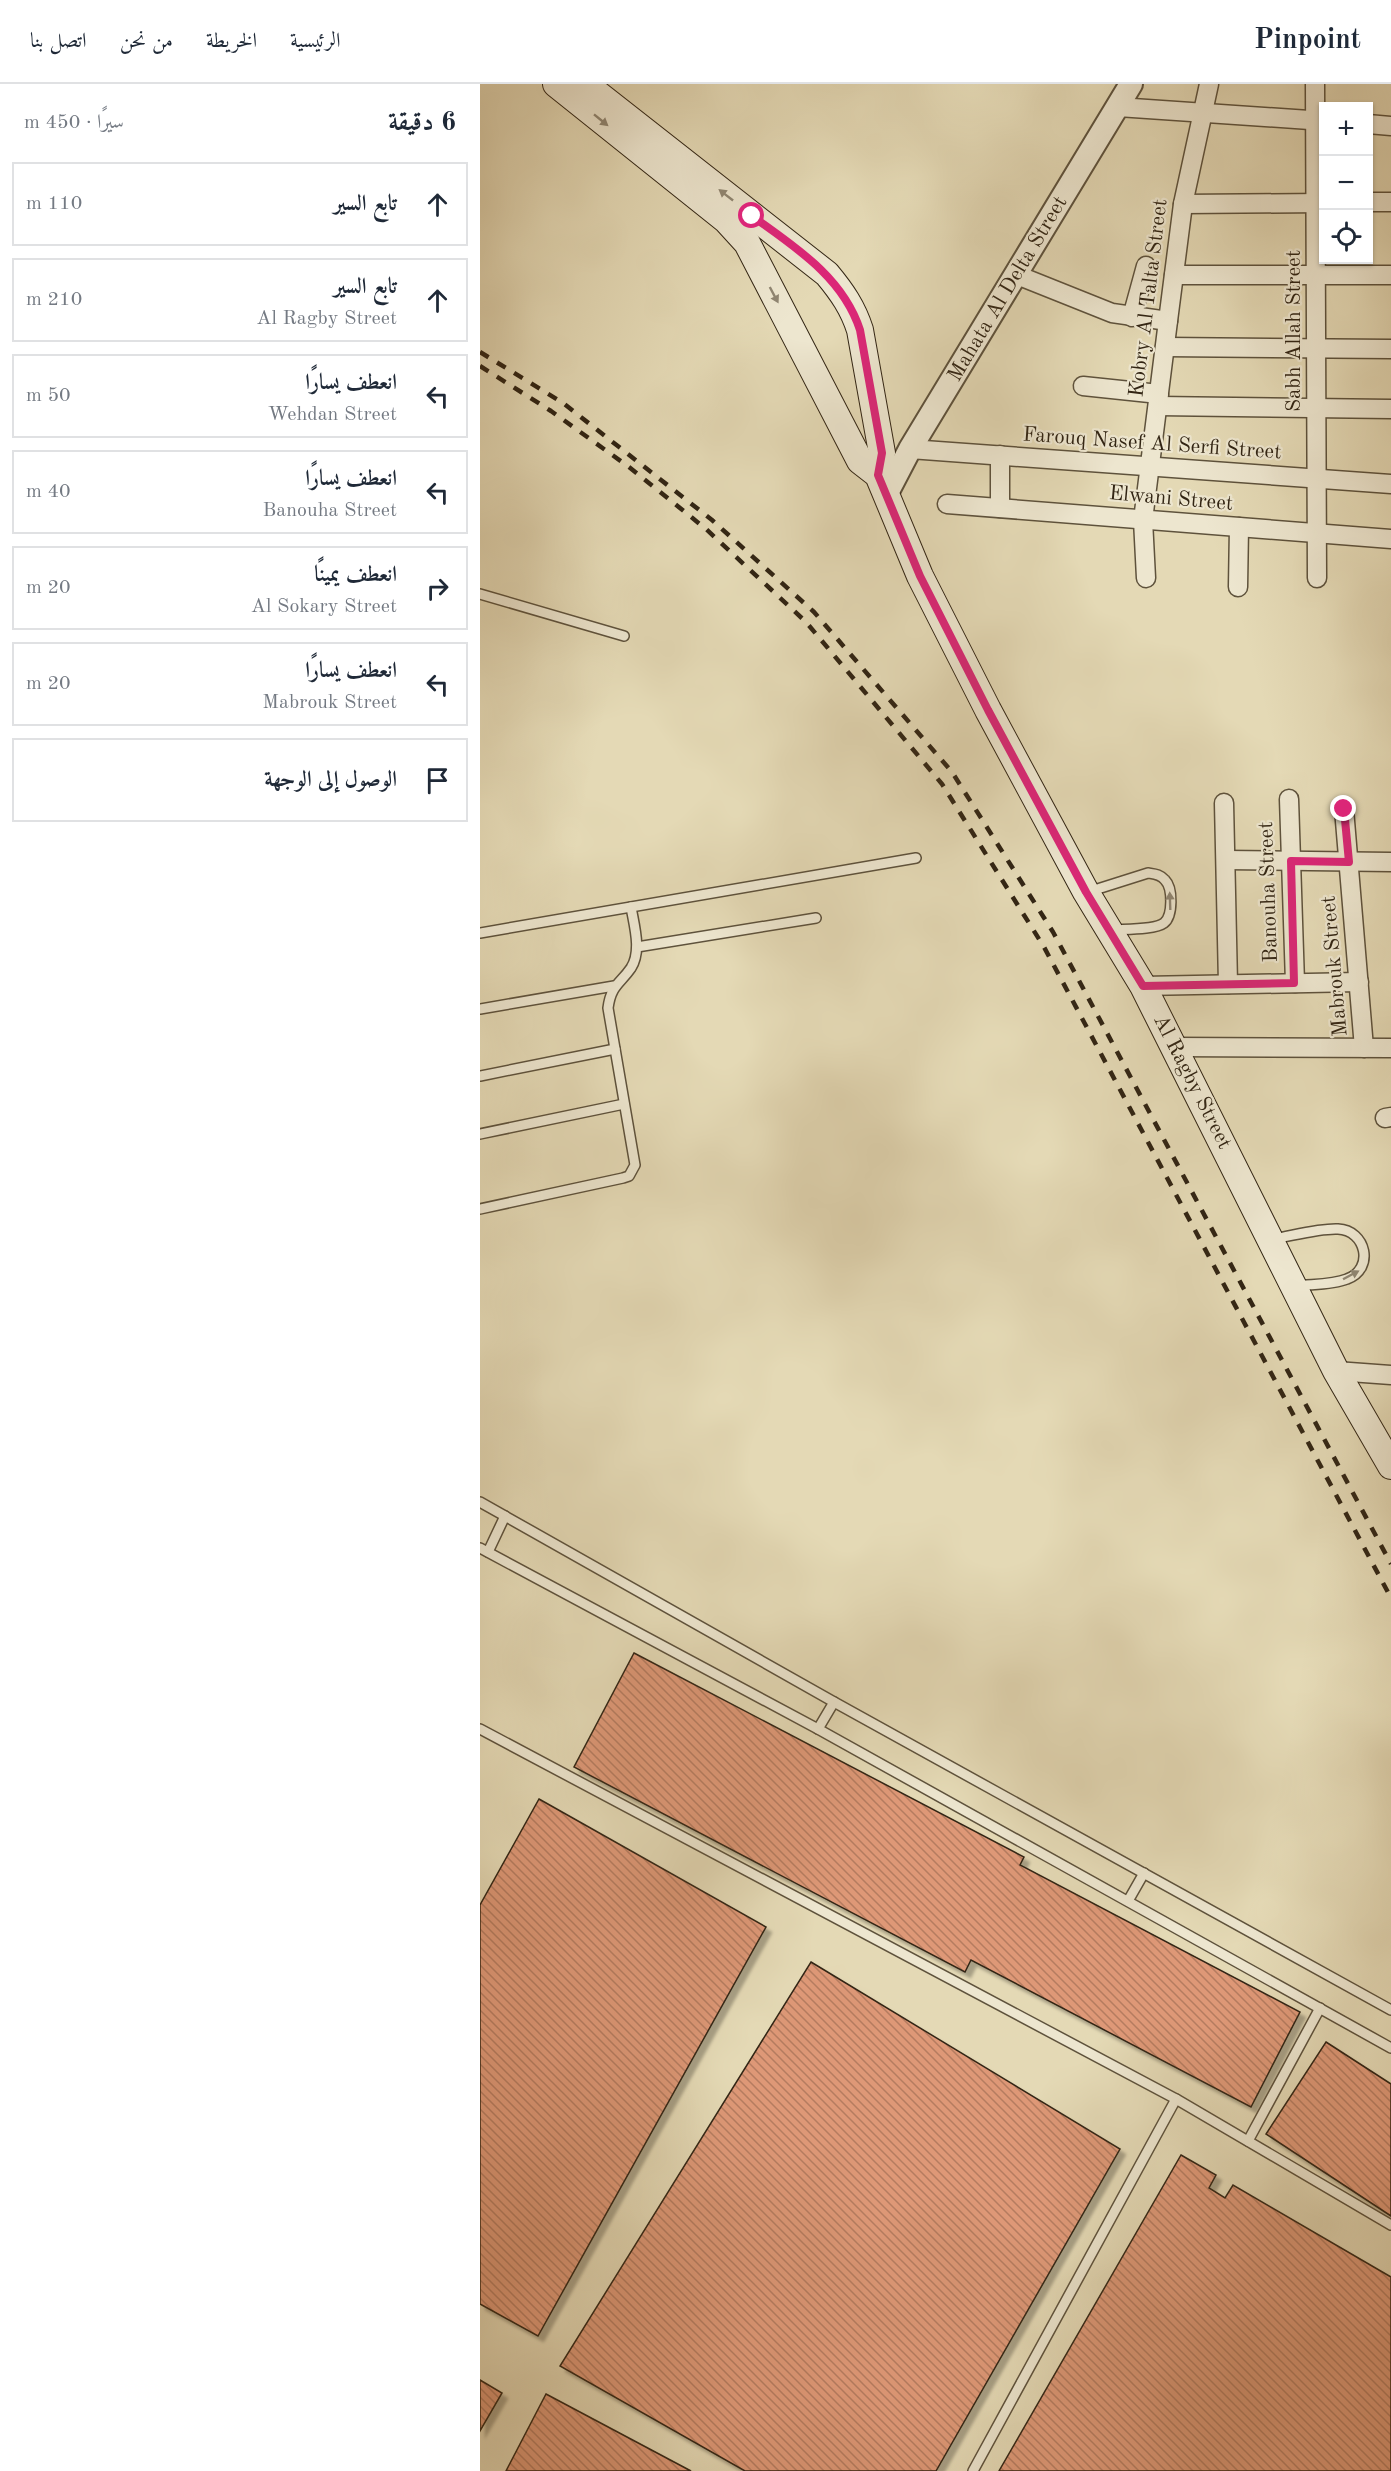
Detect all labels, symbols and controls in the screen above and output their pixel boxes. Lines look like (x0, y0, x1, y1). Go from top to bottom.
text: Pinpoint (1254, 27, 1361, 55)
text: اتصل بنا (30, 31, 87, 52)
text: من نحن (120, 31, 173, 52)
text: الخريطة (206, 31, 257, 52)
text: الرئيسية (290, 31, 341, 52)
map controls (1319, 102, 1373, 264)
button: + (1319, 102, 1373, 156)
text: 6 دقيقة (388, 110, 456, 136)
text: سيرًا · 450 m (24, 113, 124, 133)
one-way arrow (594, 114, 609, 126)
button: − (1319, 156, 1373, 210)
icon: ahead (421, 188, 454, 221)
one-way arrow (718, 189, 734, 202)
text: تابع السير (333, 193, 397, 215)
street label: Mahata Al Delta Street (944, 193, 1072, 385)
text: 110 m (26, 194, 82, 214)
street label: Kobry Al Talta Street (1126, 198, 1172, 398)
route start (738, 202, 764, 228)
button: locate (1319, 210, 1373, 264)
street label: Sabh Allah Street (1284, 250, 1305, 412)
text: تابع السير (333, 276, 397, 298)
icon: ahead (421, 284, 454, 317)
one-way arrow (769, 286, 779, 303)
text: 210 m (26, 290, 82, 310)
text: Al Ragby Street (256, 309, 397, 329)
text: انعطف يسارًا (305, 372, 397, 394)
icon: left (421, 380, 454, 413)
text: 50 m (26, 386, 71, 406)
text: Wehdan Street (268, 405, 397, 425)
street label: Farouq Nasef Al Serfi Street (1022, 424, 1282, 464)
text: انعطف يسارًا (305, 468, 397, 490)
icon: left (421, 476, 454, 509)
text: 40 m (26, 482, 71, 502)
street label: Elwani Street (1108, 483, 1234, 515)
text: Banouha Street (263, 501, 397, 521)
text: انعطف يمينًا (314, 564, 397, 586)
icon: right (421, 572, 454, 605)
text: 20 m (26, 578, 71, 598)
text: Al Sokary Street (251, 597, 397, 617)
text: انعطف يسارًا (305, 660, 397, 682)
icon: left (421, 668, 454, 701)
text: 20 m (26, 674, 71, 694)
text: Mabrouk Street (262, 693, 397, 713)
icon: arrive (421, 764, 454, 797)
text: الوصول إلى الوجهة (264, 769, 397, 791)
route end (1330, 795, 1356, 821)
street label: Banouha Street (1256, 821, 1282, 963)
one-way arrow (1165, 892, 1174, 911)
street label: Mabrouk Street (1318, 895, 1352, 1037)
street label: Al Ragby Street (1149, 1011, 1235, 1153)
one-way arrow (1342, 1271, 1359, 1280)

